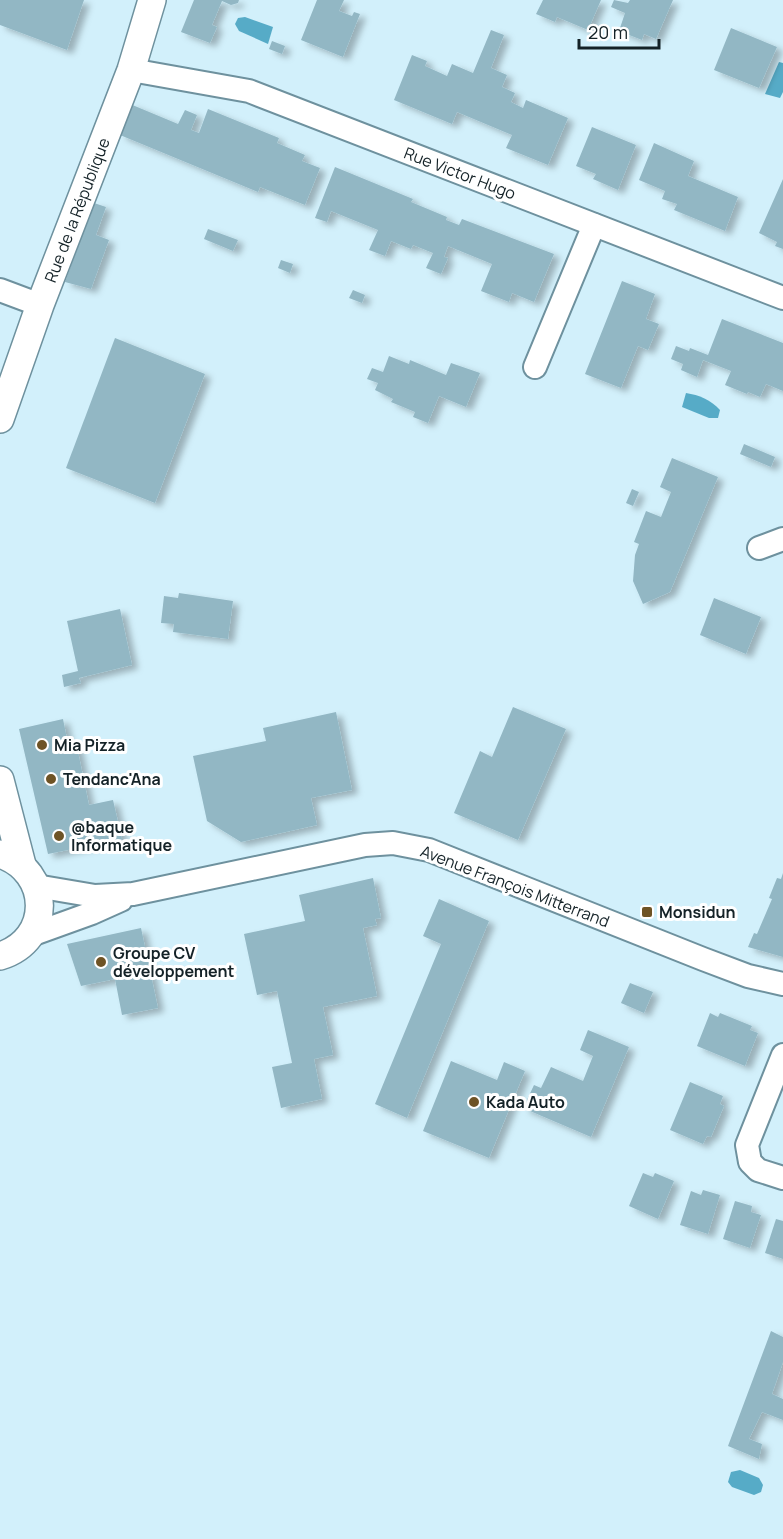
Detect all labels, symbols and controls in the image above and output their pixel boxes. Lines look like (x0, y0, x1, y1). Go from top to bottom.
scale bar (579, 12, 658, 50)
text: 20 m (588, 20, 628, 44)
street label: Rue de la République (39, 134, 115, 286)
street label: Rue Victor Hugo (401, 142, 519, 204)
place label: Mia Pizza (54, 734, 125, 756)
marker: Mia Pizza (35, 738, 49, 752)
place label: Tendanc'Ana (63, 768, 161, 790)
marker: Tendanc'Ana (44, 772, 58, 786)
place label: @baque Informatique (71, 816, 172, 856)
marker: @baque Informatique (52, 829, 66, 843)
street label: Avenue François Mitterrand (417, 840, 613, 932)
place label: Monsidun (659, 901, 736, 923)
marker: Monsidun (640, 905, 654, 919)
place label: Groupe CV développement (113, 942, 234, 982)
marker: Groupe CV développement (94, 955, 108, 969)
place label: Kada Auto (486, 1091, 565, 1113)
marker: Kada Auto (467, 1095, 481, 1109)

